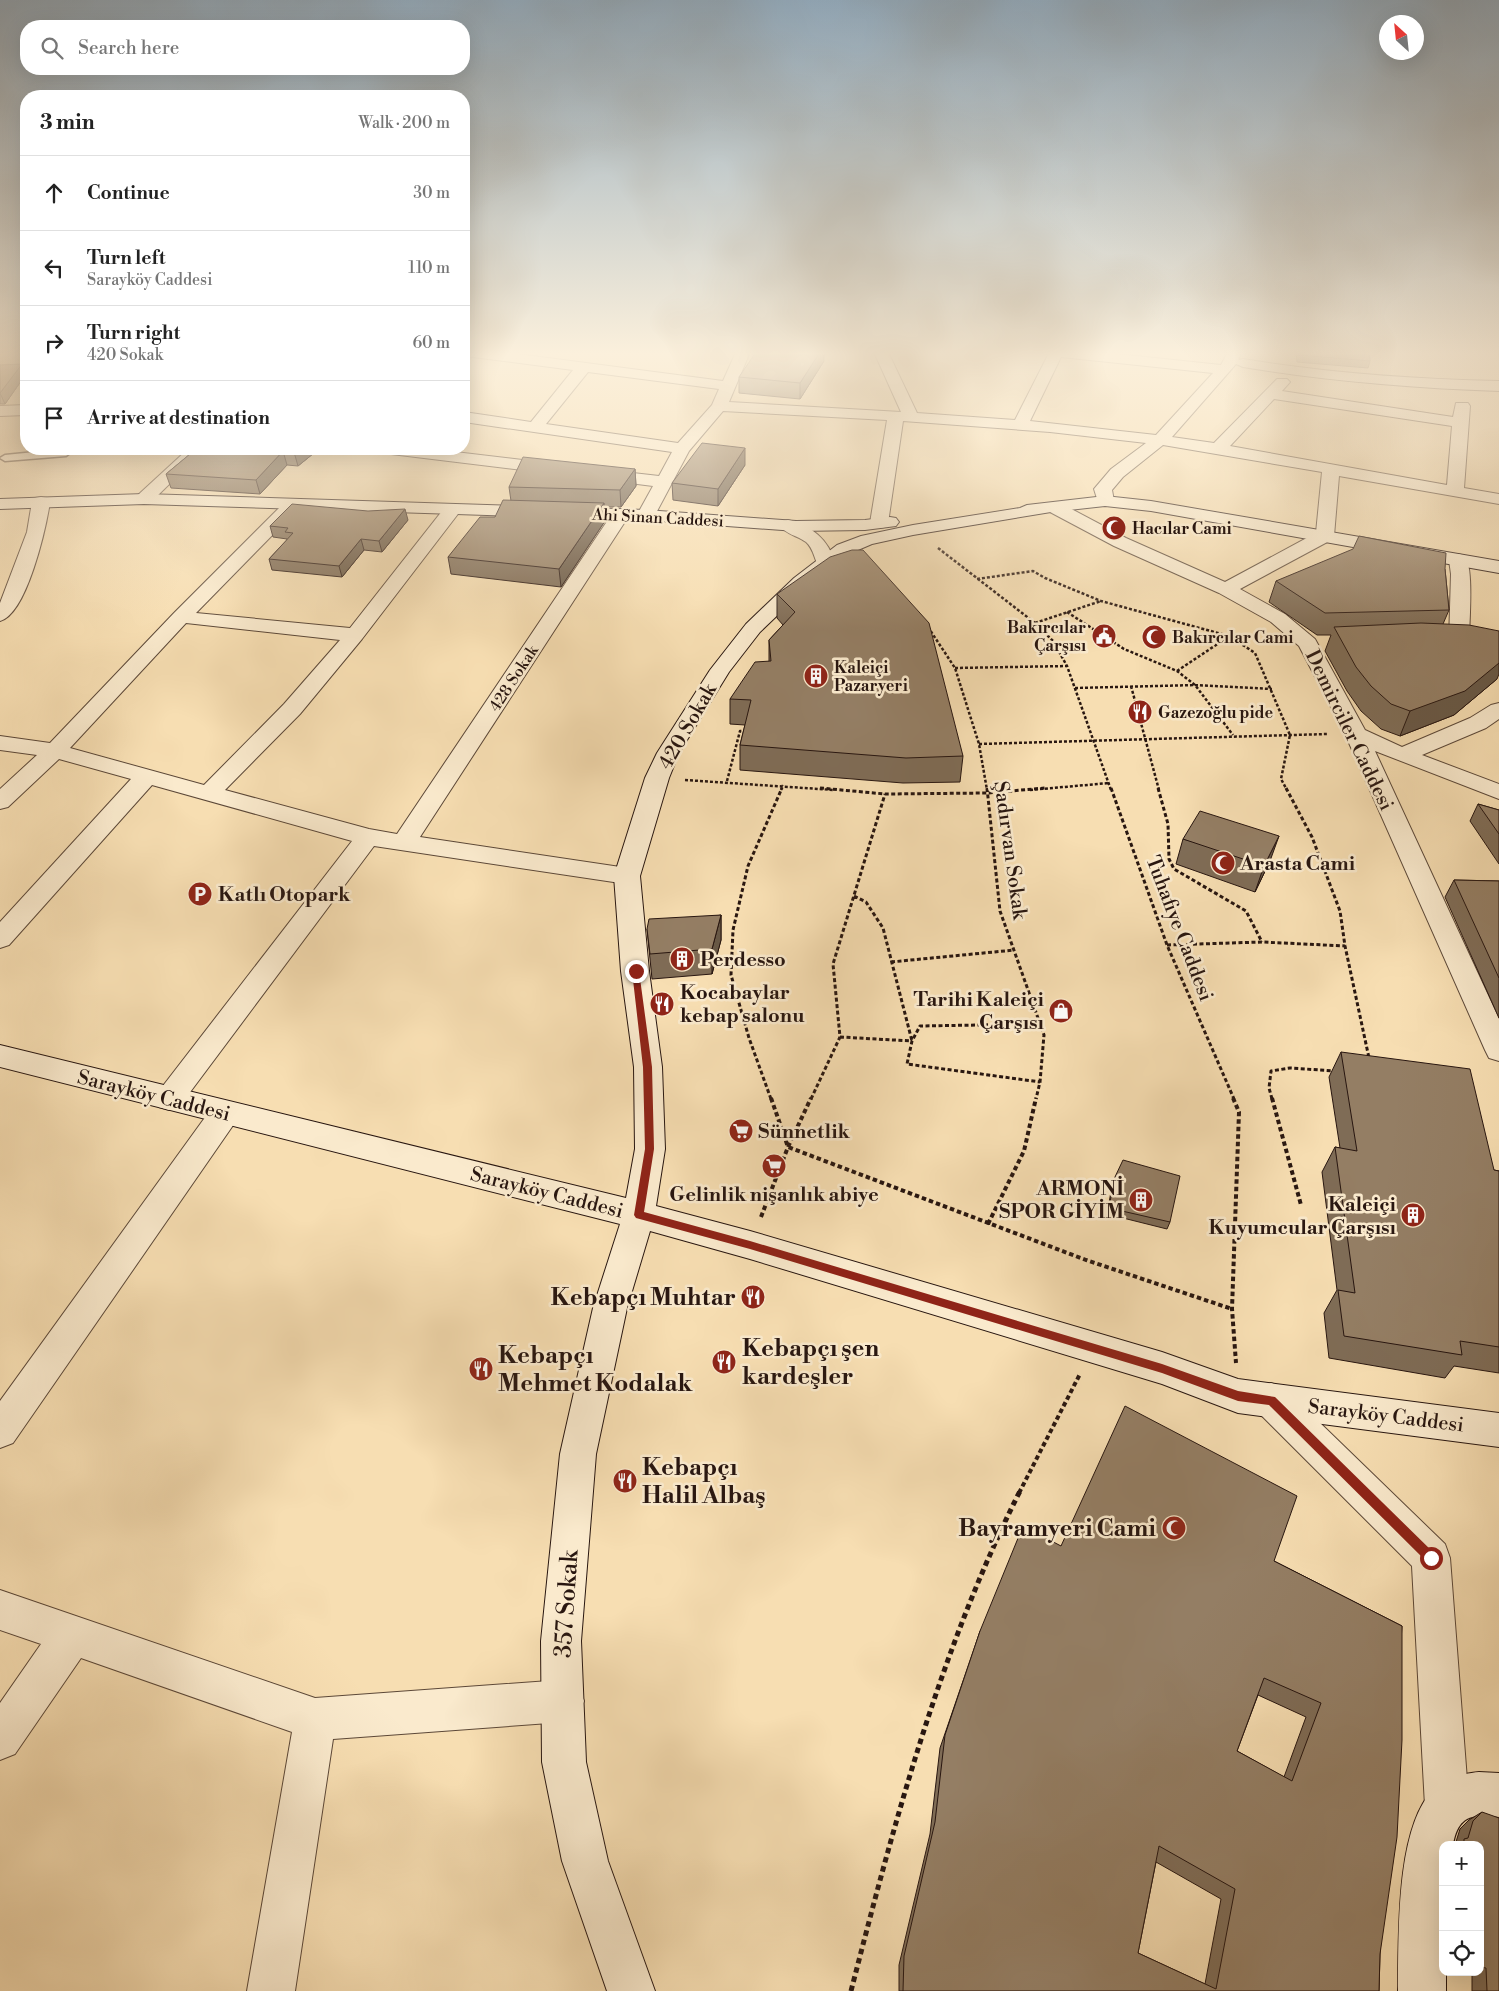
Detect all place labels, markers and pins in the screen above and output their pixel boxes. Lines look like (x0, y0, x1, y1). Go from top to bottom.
mosque icon: Hacılar Cami (1101, 515, 1127, 541)
place label: Hacılar Cami (1132, 519, 1232, 539)
place label: Bakırcılar Çarşısı (1007, 618, 1086, 656)
public building icon: Bakırcılar Çarşısı (1091, 623, 1117, 649)
mosque icon: Bakırcılar Cami (1141, 624, 1167, 650)
place label: Bakırcılar Cami (1172, 628, 1293, 648)
place label: Kaleiçi Pazaryeri (834, 658, 908, 696)
building icon: Kaleiçi Pazaryeri (803, 663, 829, 689)
restaurant icon: Gazezoğlu pide (1127, 699, 1153, 725)
place label: Gazezoğlu pide (1158, 703, 1274, 723)
mosque icon: Arasta Cami (1210, 850, 1236, 876)
place label: Arasta Cami (1239, 852, 1356, 877)
parking icon: Katlı Otopark (187, 881, 213, 907)
place label: Katlı Otopark (218, 883, 351, 908)
building icon: Perdesso (669, 946, 695, 972)
place label: Perdesso (700, 948, 786, 973)
place label: Kocabaylar kebap salonu (680, 981, 805, 1029)
place label: Tarihi Kaleiçi Çarşısı (913, 988, 1045, 1036)
restaurant icon: Kocabaylar kebap salonu (649, 991, 675, 1017)
shop icon: Tarihi Kaleiçi Çarşısı (1048, 998, 1074, 1024)
supermarket icon: Sünnetlik (728, 1118, 754, 1144)
place label: Sünnetlik (758, 1120, 851, 1145)
supermarket icon: Gelinlik nişanlık abiye (761, 1153, 787, 1179)
place label: ARMONİ SPOR GİYİM (999, 1175, 1124, 1225)
place label: Gelinlik nişanlık abiye (669, 1183, 879, 1208)
building icon: ARMONİ SPOR GİYİM (1128, 1187, 1154, 1213)
place label: Kaleiçi Kuyumcular Çarşısı (1209, 1193, 1397, 1241)
building icon: Kaleiçi Kuyumcular Çarşısı (1400, 1202, 1426, 1228)
place label: Kebapçı Muhtar (551, 1283, 736, 1313)
restaurant icon: Kebapçı Muhtar (740, 1284, 766, 1310)
place label: Kebapçı şen kardeşler (742, 1334, 879, 1392)
place label: Kebapçı Mehmet Kodalak (498, 1341, 693, 1399)
restaurant icon: Kebapçı şen kardeşler (711, 1349, 737, 1375)
restaurant icon: Kebapçı Mehmet Kodalak (468, 1356, 494, 1382)
place label: Kebapçı Halil Albaş (642, 1453, 766, 1511)
restaurant icon: Kebapçı Halil Albaş (612, 1468, 638, 1494)
place label: Bayramyeri Cami (958, 1514, 1156, 1544)
mosque icon: Bayramyeri Cami (1161, 1515, 1187, 1541)

